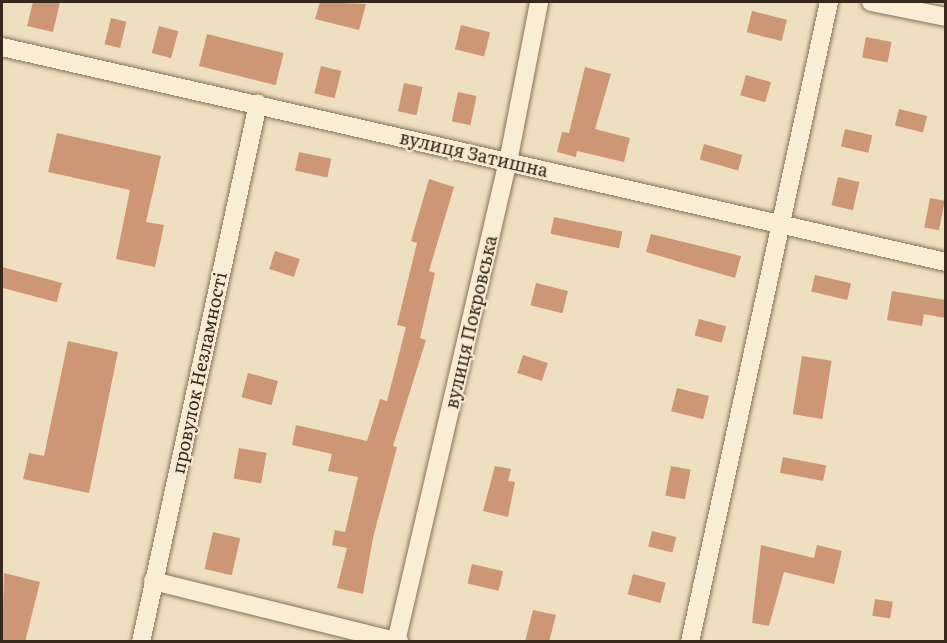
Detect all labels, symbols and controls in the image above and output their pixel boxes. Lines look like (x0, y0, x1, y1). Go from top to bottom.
street label: вулиця Затишна (398, 126, 550, 182)
street label: вулиця Покровська (441, 233, 501, 411)
street label: провулок Незламності (167, 270, 231, 476)

